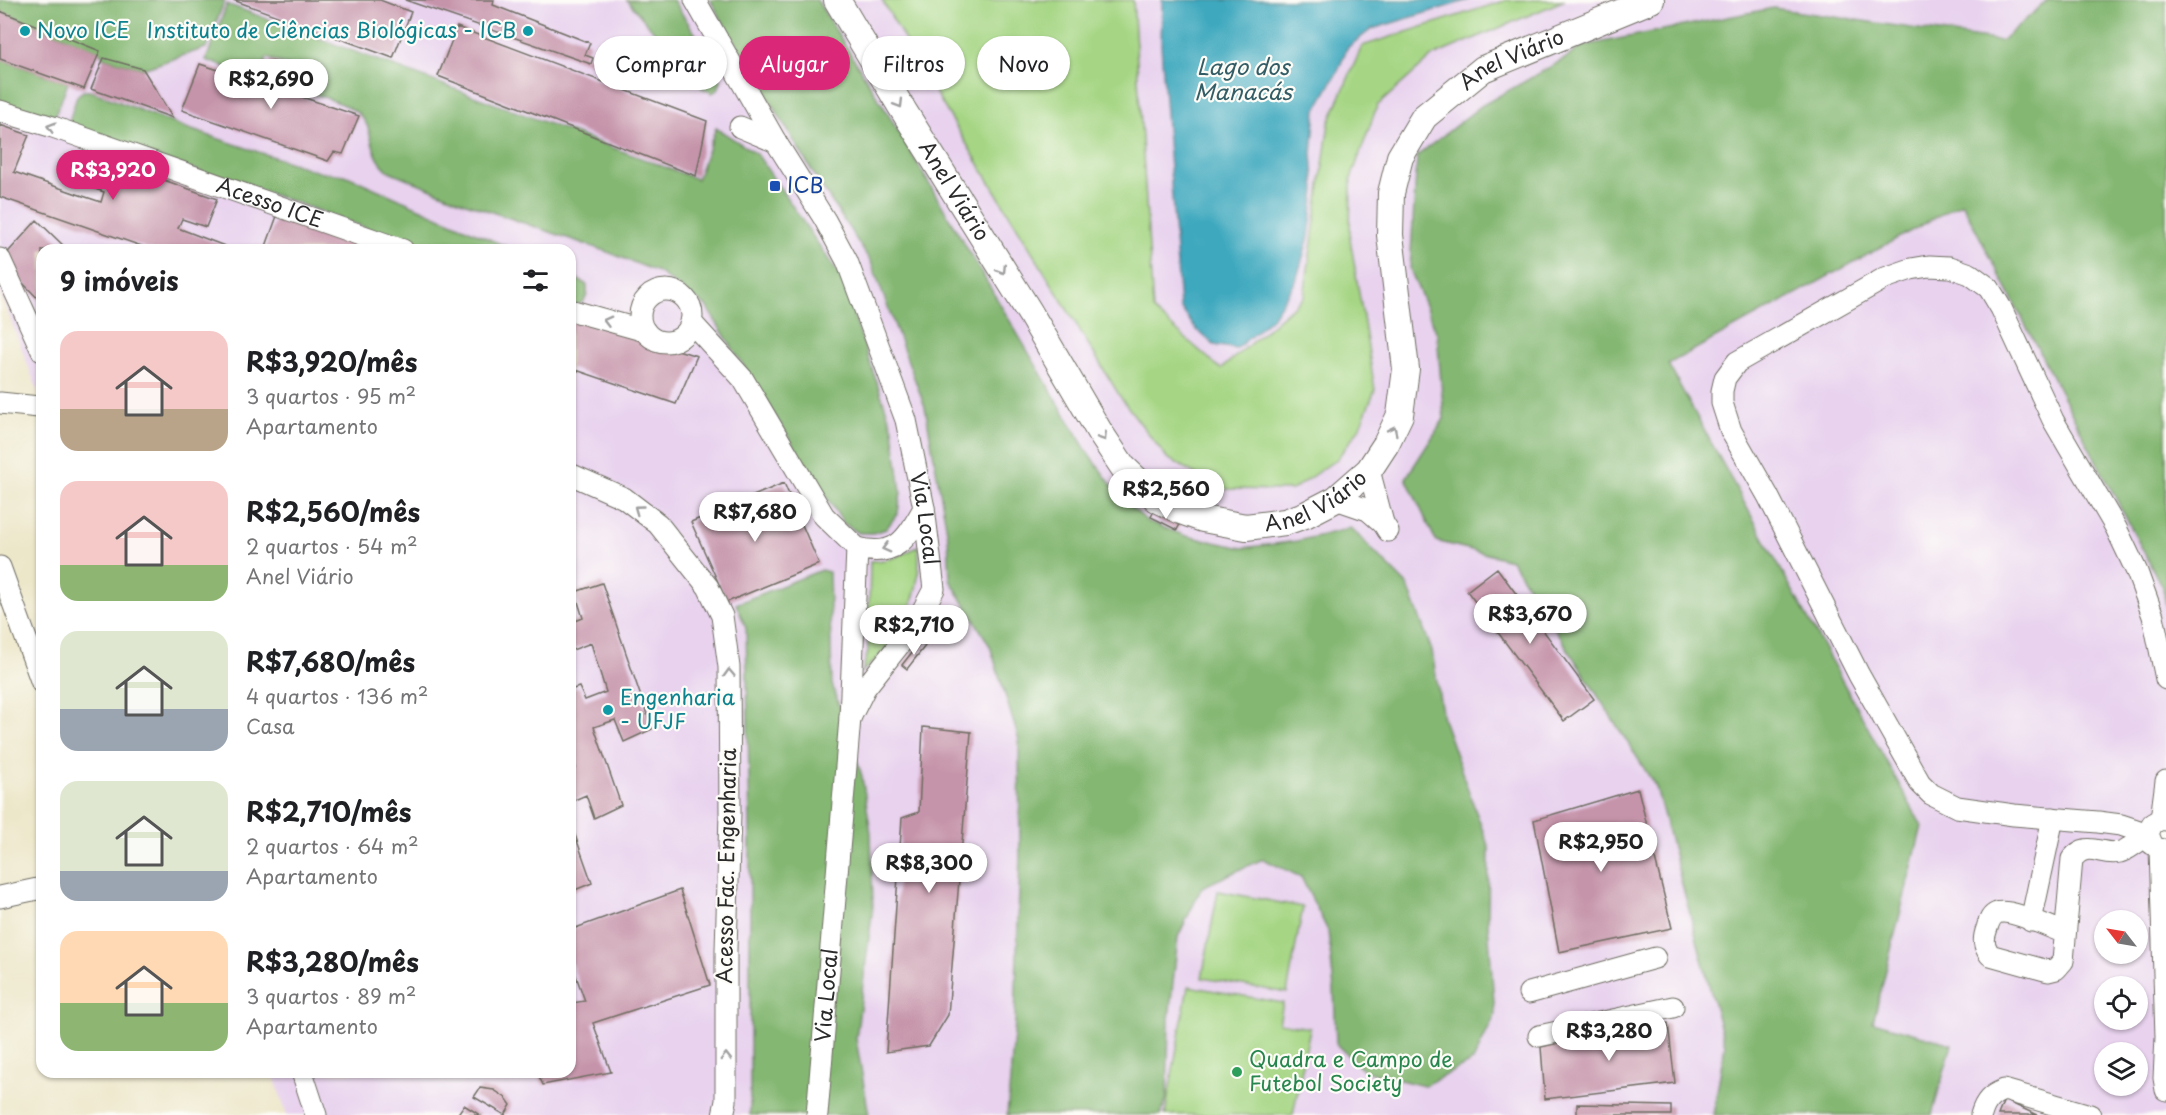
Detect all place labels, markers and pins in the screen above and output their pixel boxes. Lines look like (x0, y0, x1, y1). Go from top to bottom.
place label: Novo ICE (37, 13, 130, 45)
place label: Instituto de Ciências Biológicas - ICB (147, 13, 516, 45)
marker: Novo ICE (18, 24, 32, 38)
marker: Instituto de Ciências Biológicas - ICB (521, 24, 535, 38)
pin: R$2,690 (216, 59, 326, 110)
pin: R$3,920 (58, 150, 168, 201)
place label: ICB (787, 168, 823, 200)
marker: ICB (768, 179, 782, 193)
pin: R$2,560 (1111, 469, 1221, 520)
pin: R$7,680 (700, 492, 810, 543)
pin: R$3,670 (1475, 594, 1585, 645)
pin: R$2,710 (859, 605, 969, 656)
place label: Engenharia - UFJF (620, 680, 736, 736)
marker: Engenharia - UFJF (601, 703, 615, 717)
pin: R$2,950 (1546, 822, 1656, 873)
pin: R$8,300 (874, 843, 984, 894)
pin: R$3,280 (1554, 1011, 1664, 1062)
place label: Quadra e Campo de Futebol Society (1249, 1042, 1453, 1098)
marker: Quadra e Campo de Futebol Society (1230, 1065, 1244, 1079)

